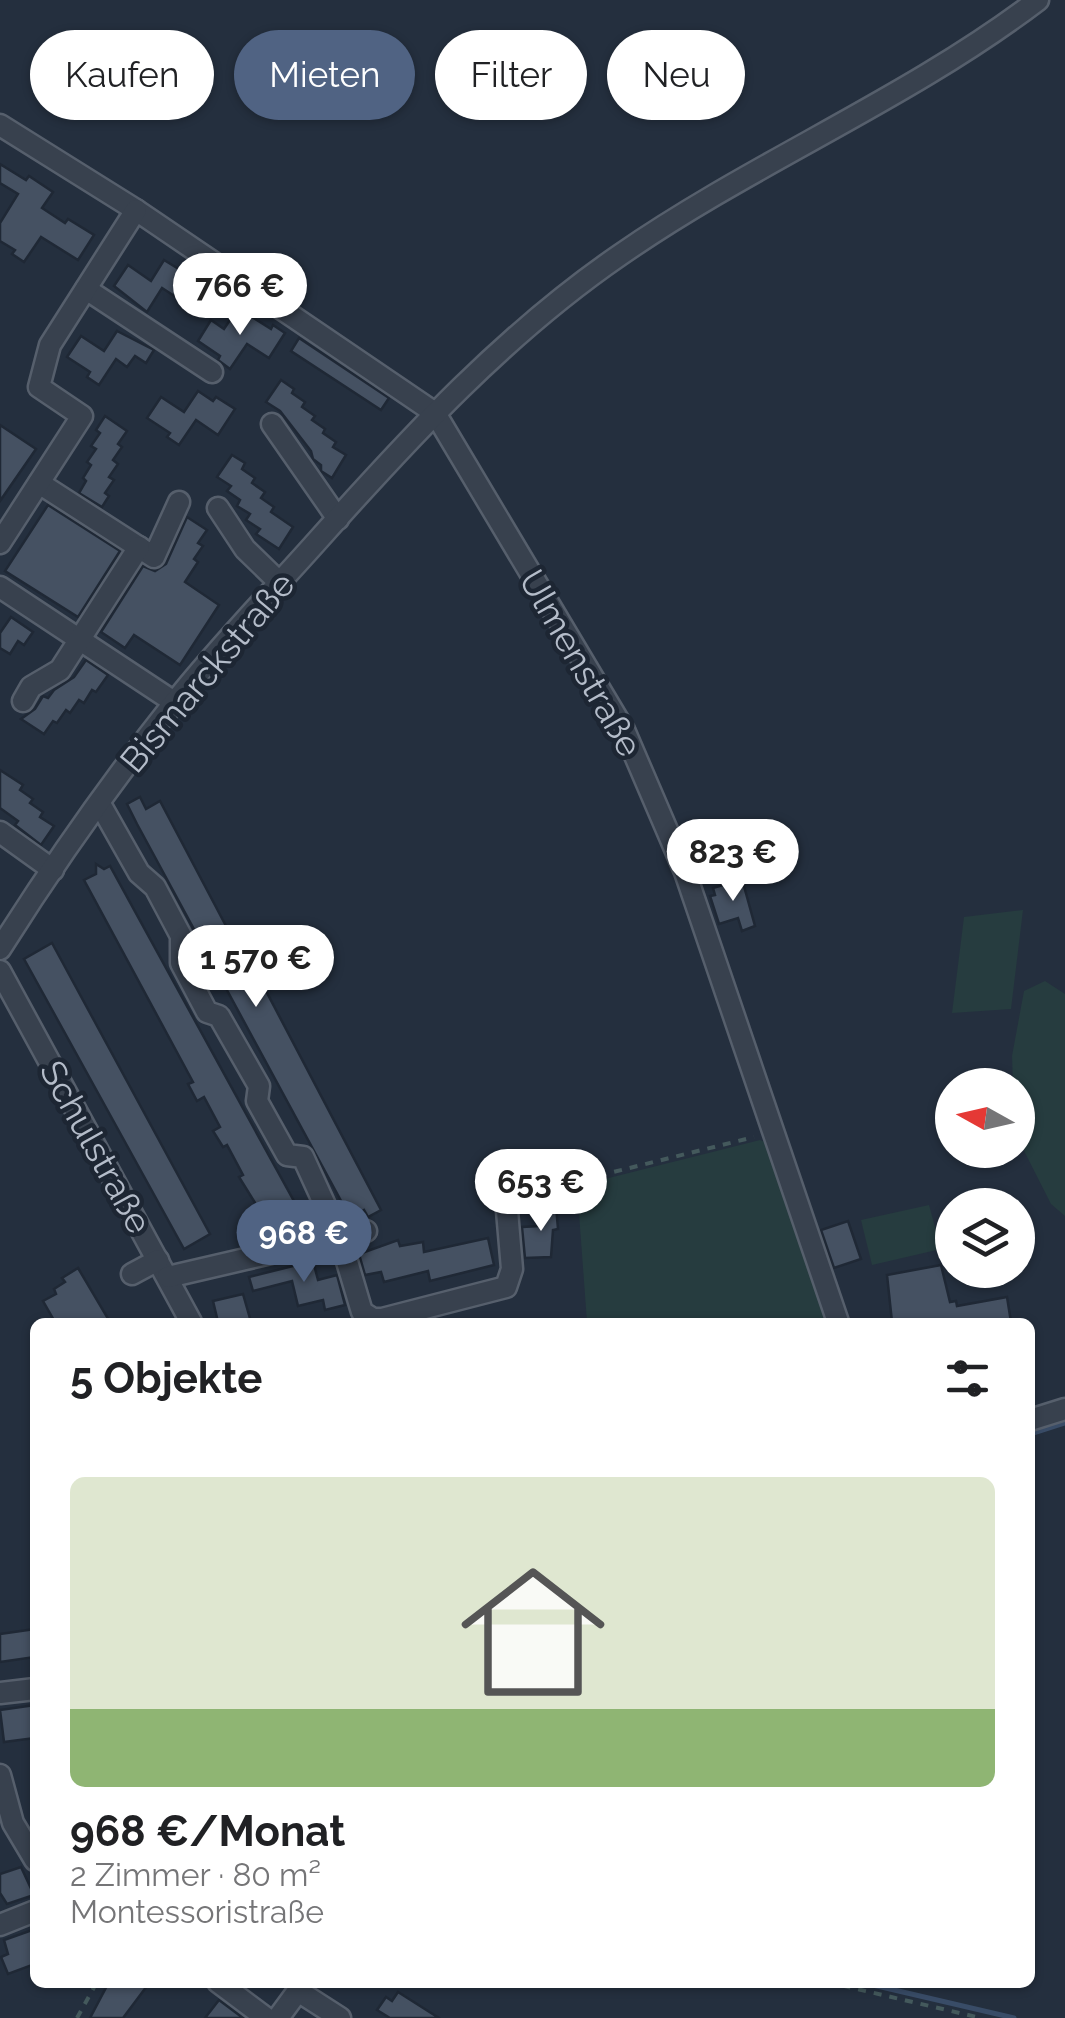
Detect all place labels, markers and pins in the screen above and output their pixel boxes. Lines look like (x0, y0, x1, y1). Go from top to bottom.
pin: 766 € (170, 253, 310, 338)
pin: 823 € (663, 819, 803, 904)
pin: 1 570 € (164, 925, 348, 1010)
pin: 653 € (471, 1149, 611, 1234)
pin: 968 € (234, 1200, 374, 1285)

